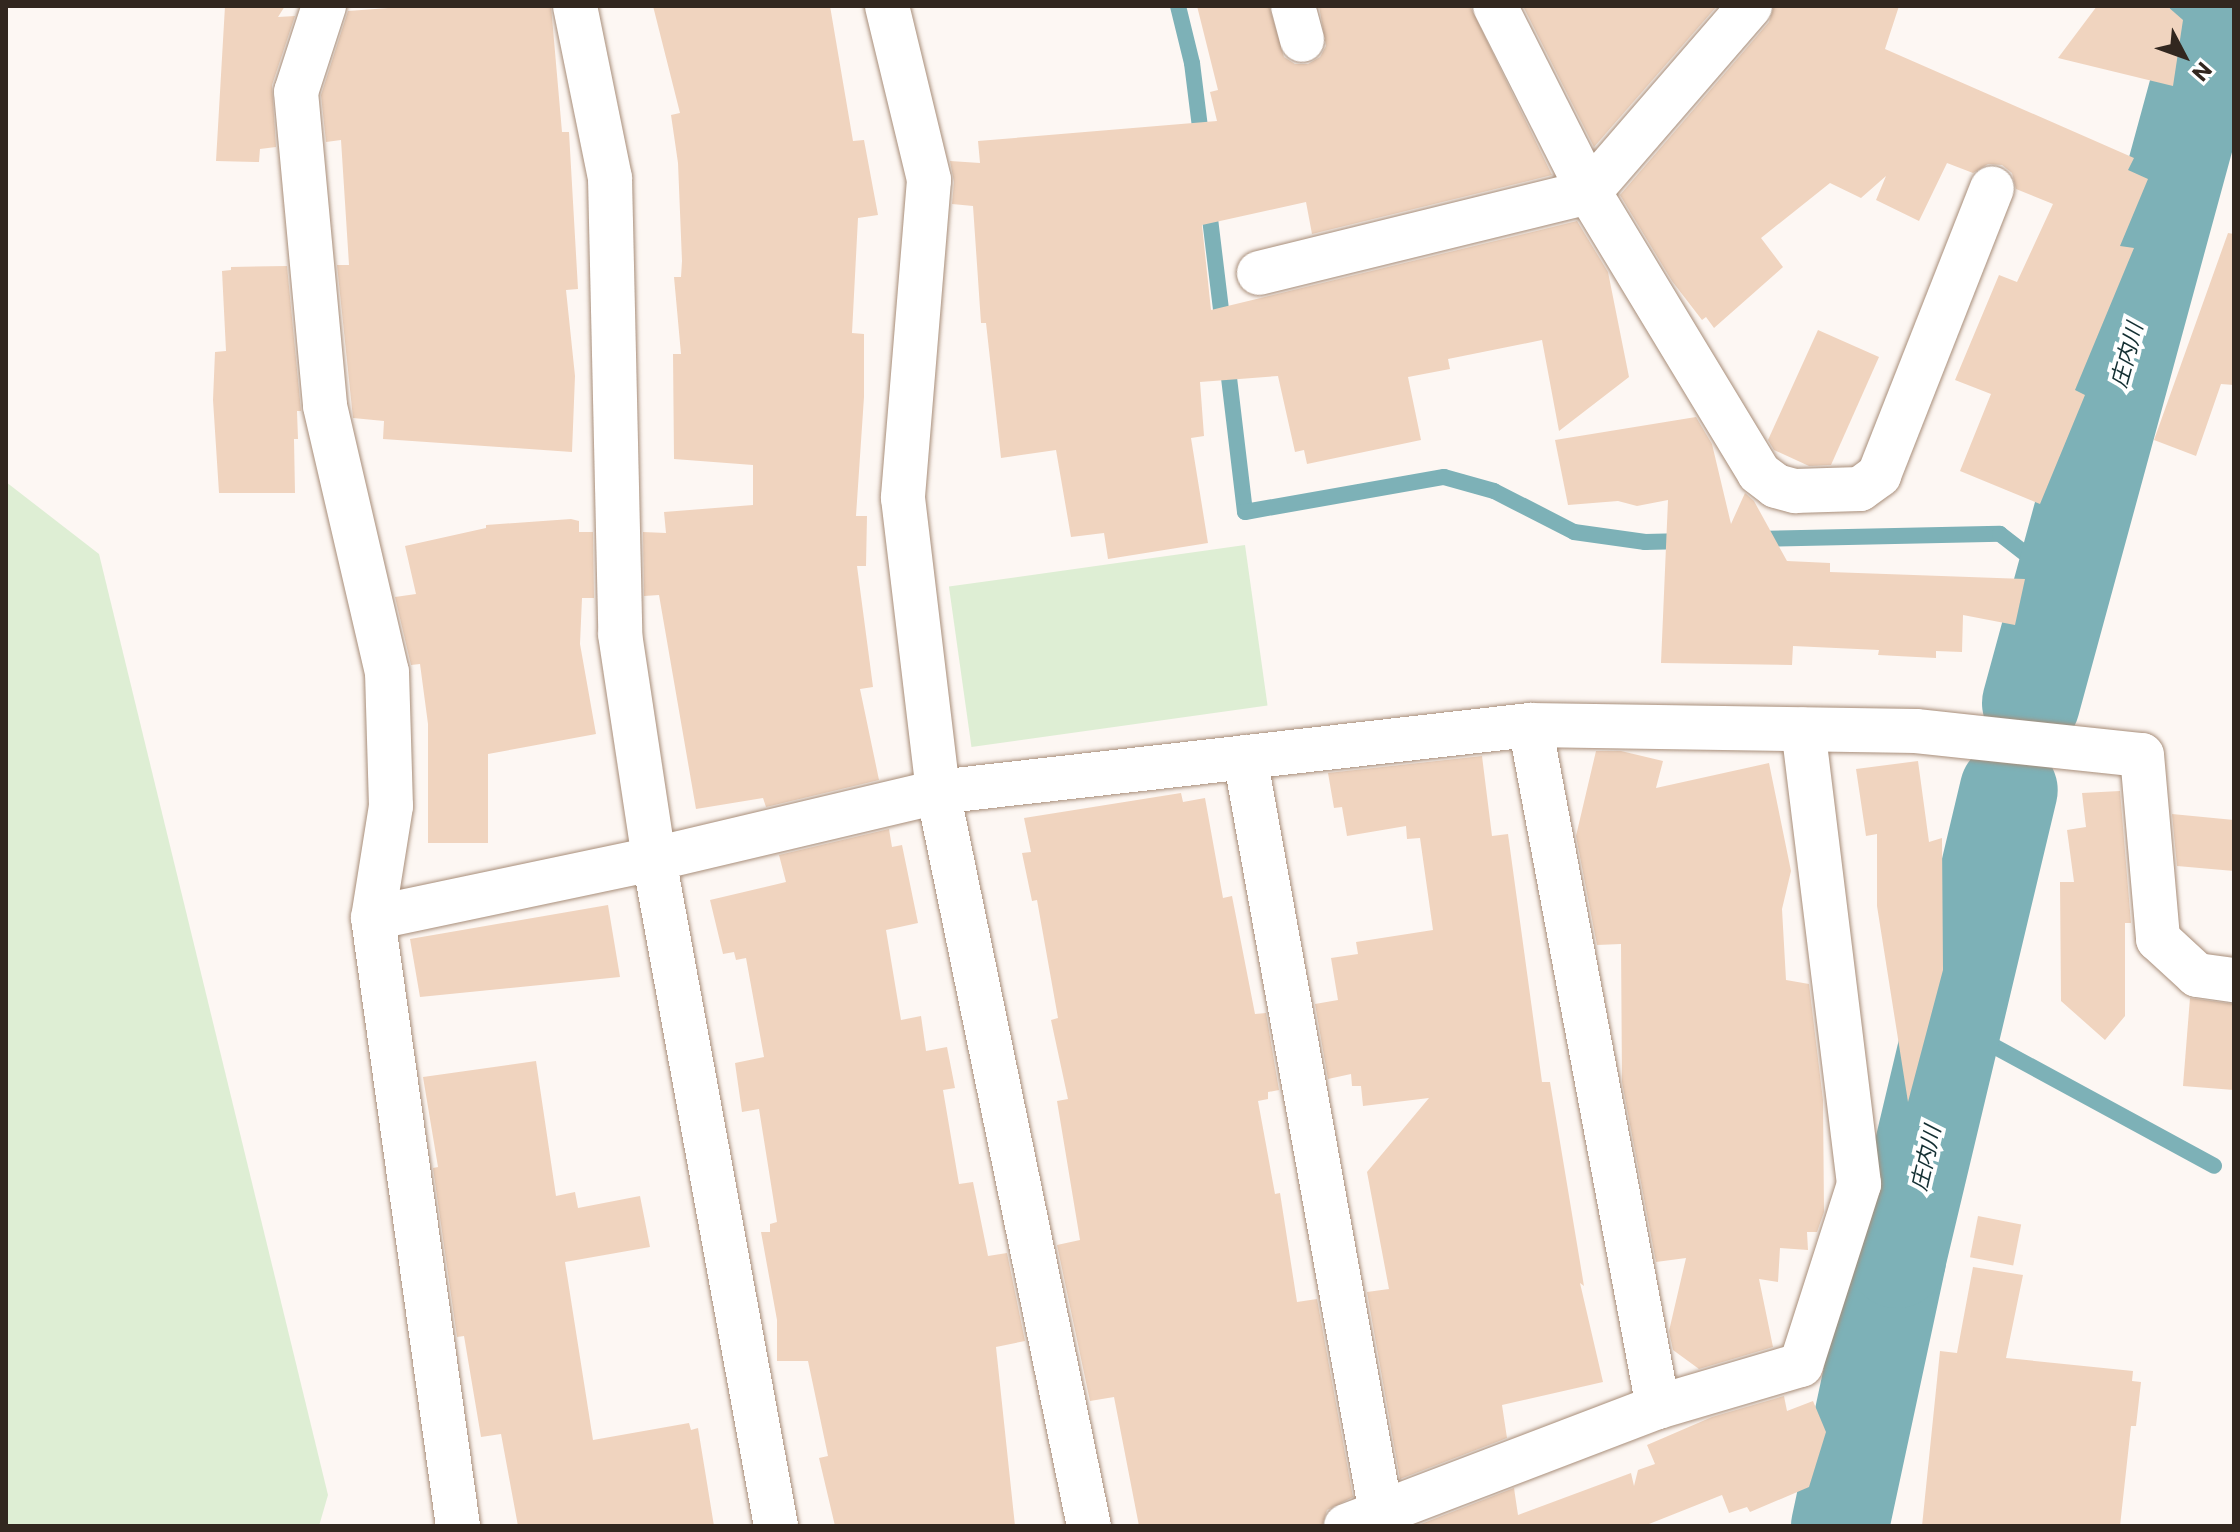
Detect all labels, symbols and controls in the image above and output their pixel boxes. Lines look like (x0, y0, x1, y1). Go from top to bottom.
north arrow (2144, 16, 2224, 96)
text: N (2187, 57, 2218, 87)
water label: 庄内川 (2105, 320, 2147, 390)
water label: 庄内川 (1905, 1123, 1945, 1193)

